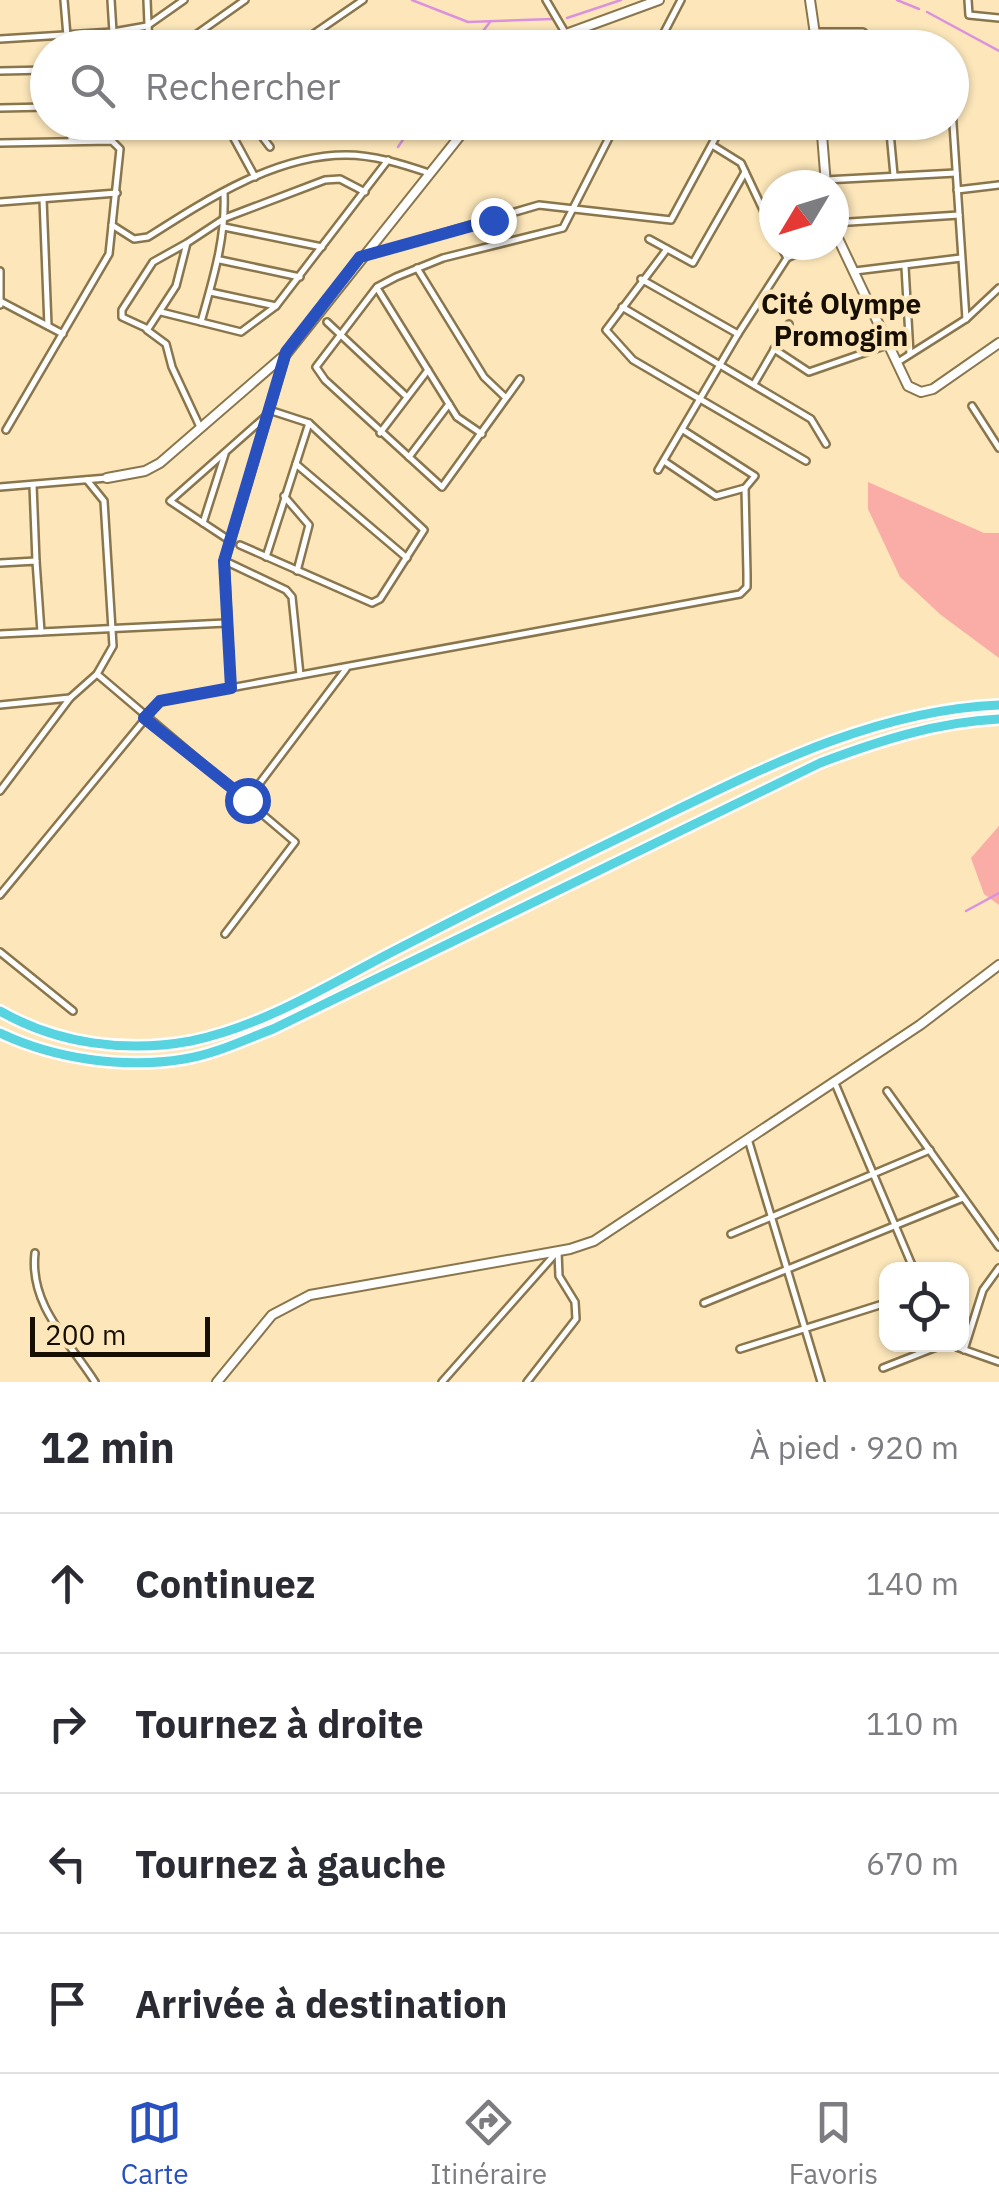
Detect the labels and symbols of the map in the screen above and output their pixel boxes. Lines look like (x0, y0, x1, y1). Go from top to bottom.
north arrow (759, 170, 849, 260)
route end (471, 198, 517, 244)
district label: Cité Olympe Promogim (761, 285, 921, 354)
route start (225, 778, 271, 824)
scale bar (30, 1312, 210, 1356)

